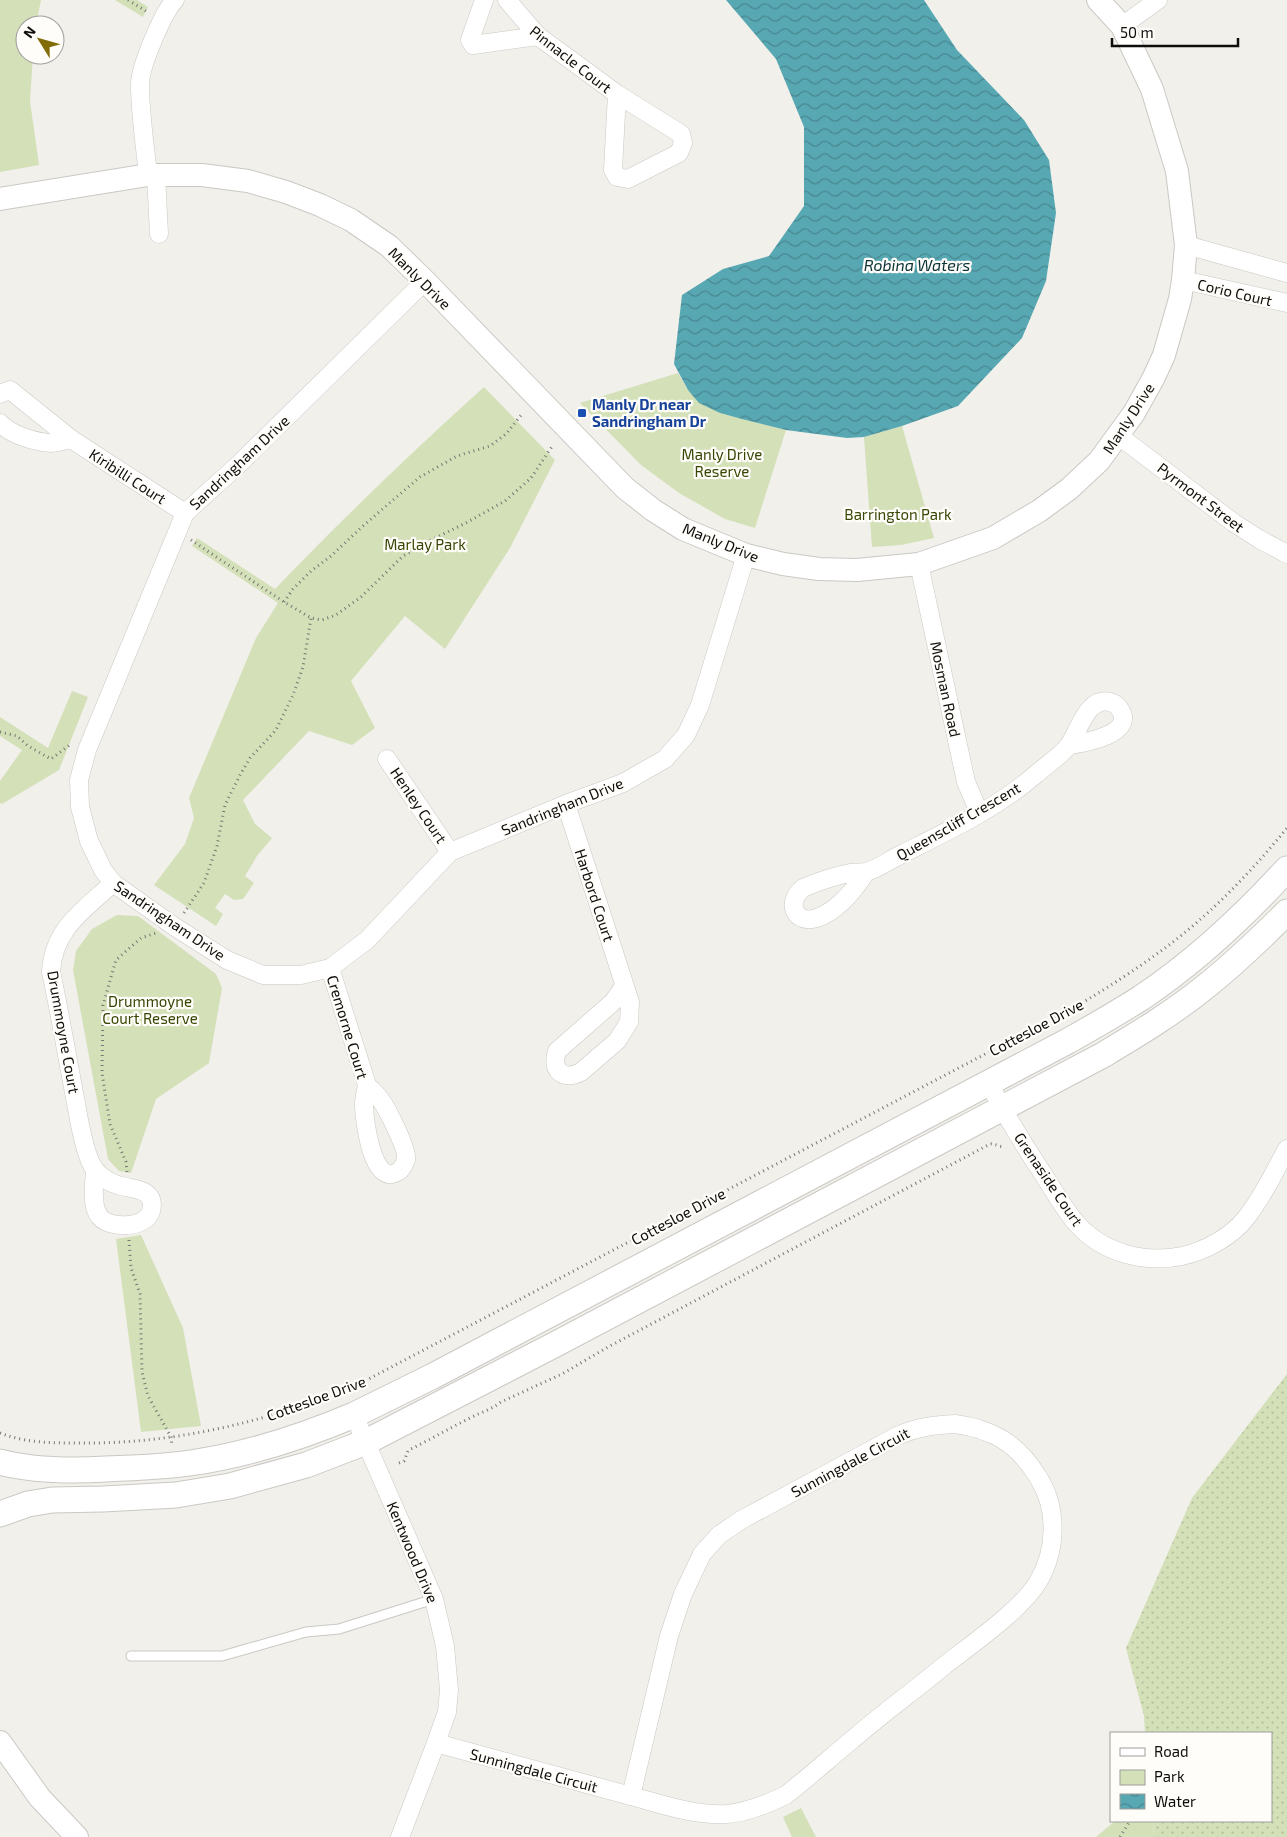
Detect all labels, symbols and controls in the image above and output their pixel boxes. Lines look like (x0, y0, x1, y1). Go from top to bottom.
north arrow (15, 15, 65, 65)
scale bar (1112, 15, 1238, 47)
street label: Pinnacle Court (527, 21, 616, 97)
text: N (19, 23, 39, 41)
text: 50 m (1120, 23, 1154, 41)
street label: Manly Drive (385, 243, 455, 313)
water label: Robina Waters (864, 255, 970, 274)
street label: Corio Court (1196, 275, 1274, 309)
street label: Manly Drive (1098, 379, 1158, 457)
place label: Manly Dr near Sandringham Dr (592, 395, 707, 430)
marker: Manly Dr near Sandringham Dr (576, 407, 588, 419)
street label: Sandringham Drive (185, 411, 293, 513)
street label: Kiribilli Court (86, 445, 170, 508)
park label: Manly Drive Reserve (682, 445, 762, 480)
street label: Pyrmont Street (1154, 459, 1248, 536)
park label: Barrington Park (844, 505, 952, 523)
street label: Manly Drive (680, 519, 762, 565)
park label: Marlay Park (384, 535, 466, 553)
street label: Mosman Road (927, 640, 965, 738)
street label: Henley Court (387, 764, 451, 847)
street label: Sandringham Drive (498, 773, 626, 839)
street label: Queenscliff Crescent (893, 778, 1024, 865)
street label: Harbord Court (572, 846, 619, 944)
street label: Sandringham Drive (111, 876, 229, 964)
street label: Drummoyne Court (44, 969, 84, 1095)
street label: Cremorne Court (324, 973, 372, 1081)
park label: Drummoyne Court Reserve (102, 992, 198, 1027)
street label: Cottesloe Drive (986, 995, 1086, 1059)
street label: Grenaside Court (1011, 1129, 1087, 1229)
street label: Cottesloe Drive (628, 1184, 728, 1248)
street label: Cottesloe Drive (264, 1372, 368, 1424)
street label: Sunningdale Circuit (788, 1423, 912, 1501)
street label: Kentwood Drive (384, 1499, 442, 1605)
legend (1110, 1732, 1272, 1822)
text: Road (1154, 1742, 1189, 1760)
street label: Sunningdale Circuit (468, 1744, 600, 1796)
text: Park (1154, 1767, 1185, 1785)
text: Water (1154, 1792, 1196, 1810)

